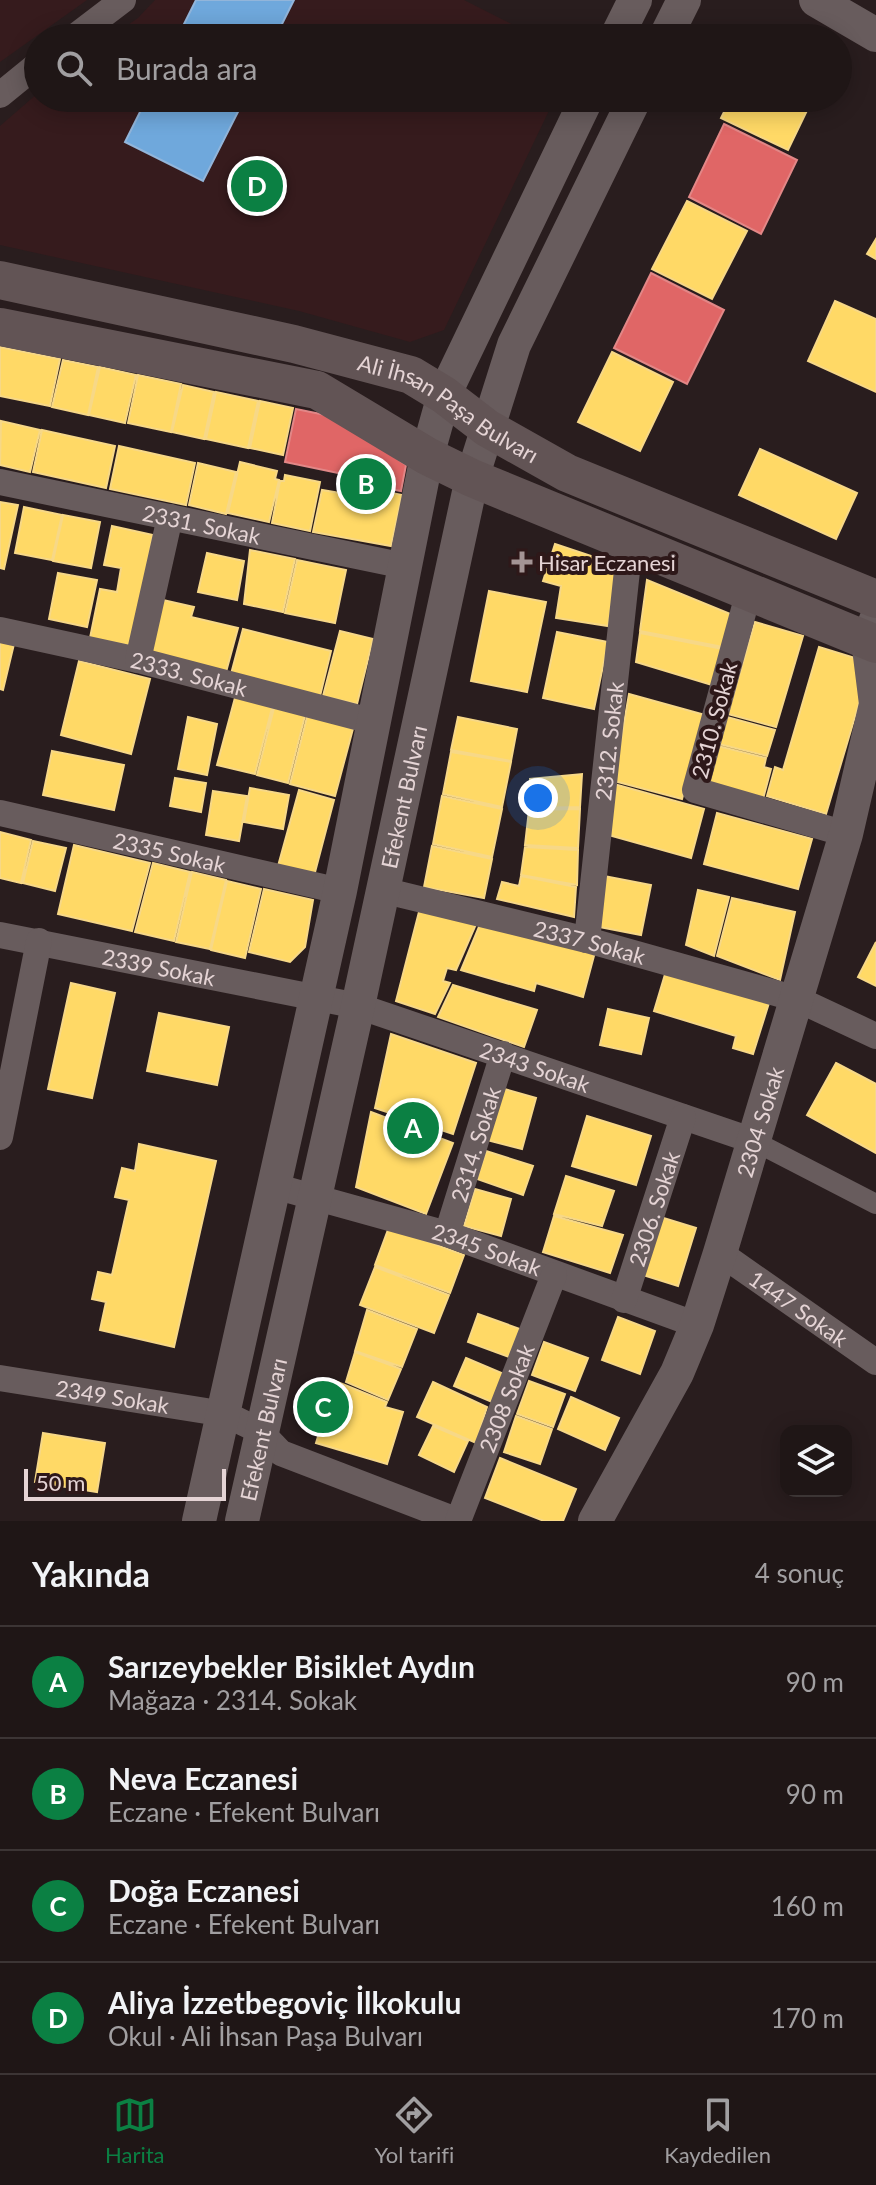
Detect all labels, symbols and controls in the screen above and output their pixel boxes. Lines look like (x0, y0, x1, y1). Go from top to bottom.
search box (24, 24, 852, 112)
icon: search (52, 46, 96, 90)
text: Burada ara (116, 50, 257, 86)
pin: D (231, 156, 283, 216)
street label: Ali İhsan Paşa Bulvarı (355, 348, 544, 468)
pin: B (340, 454, 392, 514)
street label: 2331. Sokak (140, 498, 264, 549)
place label: Hisar Eczanesi (538, 549, 676, 576)
marker: Hisar Eczanesi (513, 553, 531, 571)
street label: 2333. Sokak (128, 645, 251, 702)
street label: 2310. Sokak (685, 658, 743, 781)
street label: 2312. Sokak (589, 679, 628, 802)
street label: Efekent Bulvarı (375, 723, 432, 871)
your location (518, 778, 558, 818)
street label: 2335 Sokak (111, 826, 229, 878)
street label: 2337 Sokak (531, 914, 649, 969)
street label: 2339 Sokak (100, 942, 218, 991)
street label: 2343 Sokak (477, 1035, 594, 1098)
street label: 2304 Sokak (730, 1062, 789, 1180)
street label: 2314. Sokak (444, 1082, 506, 1205)
pin: A (387, 1098, 439, 1158)
street label: 2306. Sokak (622, 1147, 685, 1270)
street label: 2345 Sokak (429, 1217, 546, 1281)
street label: 1447 Sokak (744, 1264, 854, 1352)
street label: 2308 Sokak (473, 1339, 540, 1456)
street label: Efekent Bulvarı (233, 1355, 292, 1503)
street label: 2349 Sokak (54, 1374, 172, 1419)
pin: C (297, 1377, 349, 1437)
map controls (780, 1425, 852, 1497)
button: layers (780, 1425, 852, 1497)
scale bar (24, 1465, 226, 1501)
text: 50 m (36, 1469, 85, 1496)
text: Yakında (32, 1553, 150, 1594)
text: 4 sonuç (755, 1557, 844, 1589)
text: Sarızeybekler Bisiklet Aydın (108, 1648, 475, 1684)
text: A (49, 1666, 67, 1698)
text: 90 m (786, 1666, 844, 1698)
text: Mağaza · 2314. Sokak (108, 1684, 357, 1716)
text: Neva Eczanesi (108, 1760, 298, 1796)
text: B (49, 1778, 67, 1810)
text: 90 m (786, 1778, 844, 1810)
text: Eczane · Efekent Bulvarı (108, 1796, 380, 1828)
text: Doğa Eczanesi (108, 1872, 300, 1908)
text: C (49, 1890, 67, 1922)
text: 160 m (771, 1890, 844, 1922)
text: Eczane · Efekent Bulvarı (108, 1908, 380, 1940)
text: Aliya İzzetbegoviç İlkokulu (108, 1984, 461, 2020)
text: D (48, 2002, 68, 2034)
text: 170 m (771, 2002, 844, 2034)
text: Okul · Ali İhsan Paşa Bulvarı (108, 2020, 423, 2052)
tab: Harita (105, 2093, 165, 2168)
tab: Yol tarifi (374, 2093, 454, 2168)
tab: Kaydedilen (664, 2093, 771, 2168)

